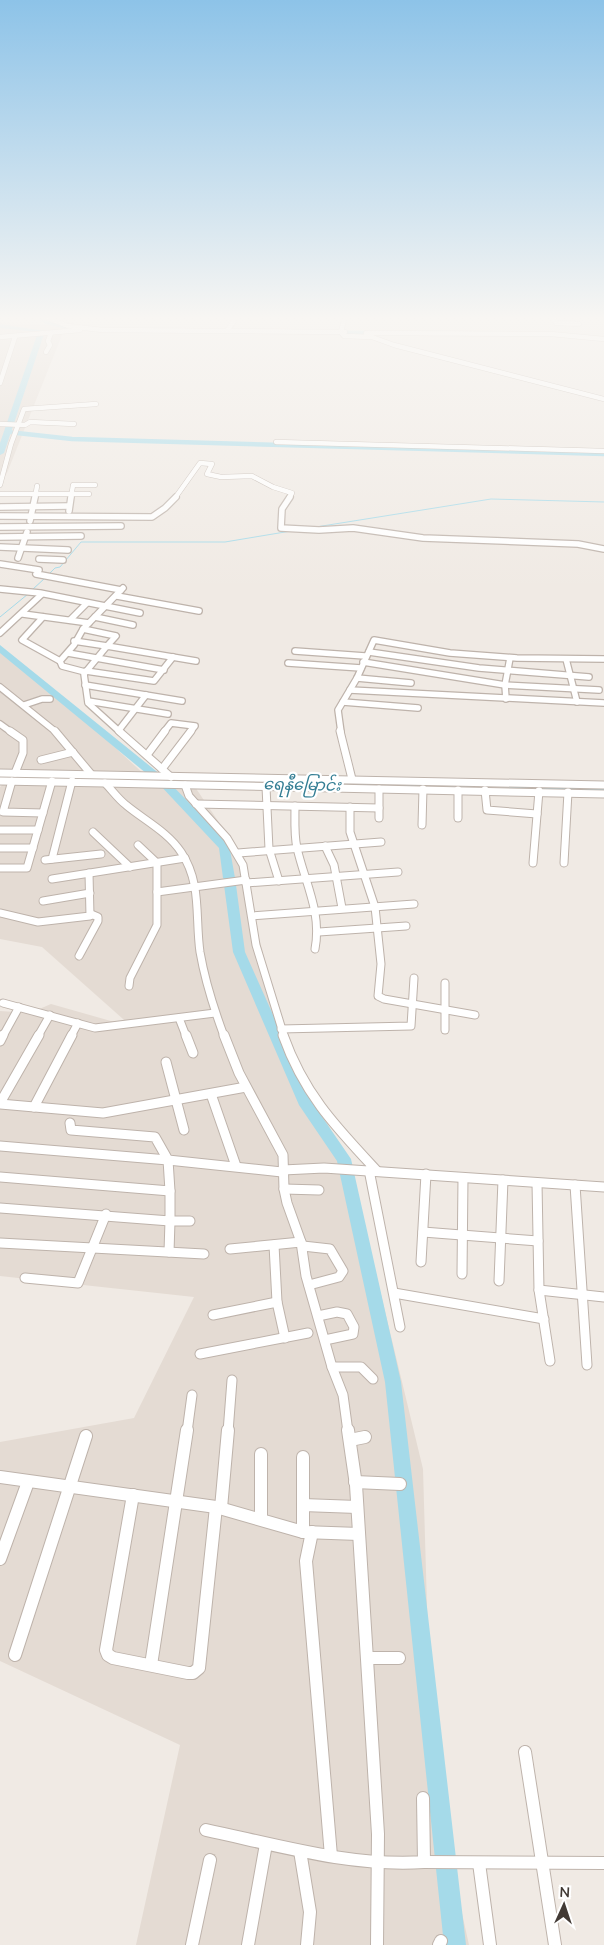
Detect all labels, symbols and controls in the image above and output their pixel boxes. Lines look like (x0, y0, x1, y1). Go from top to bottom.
water label: ရေနီမြောင်း (263, 772, 342, 799)
north arrow (539, 1880, 589, 1930)
text: N (559, 1883, 570, 1901)

